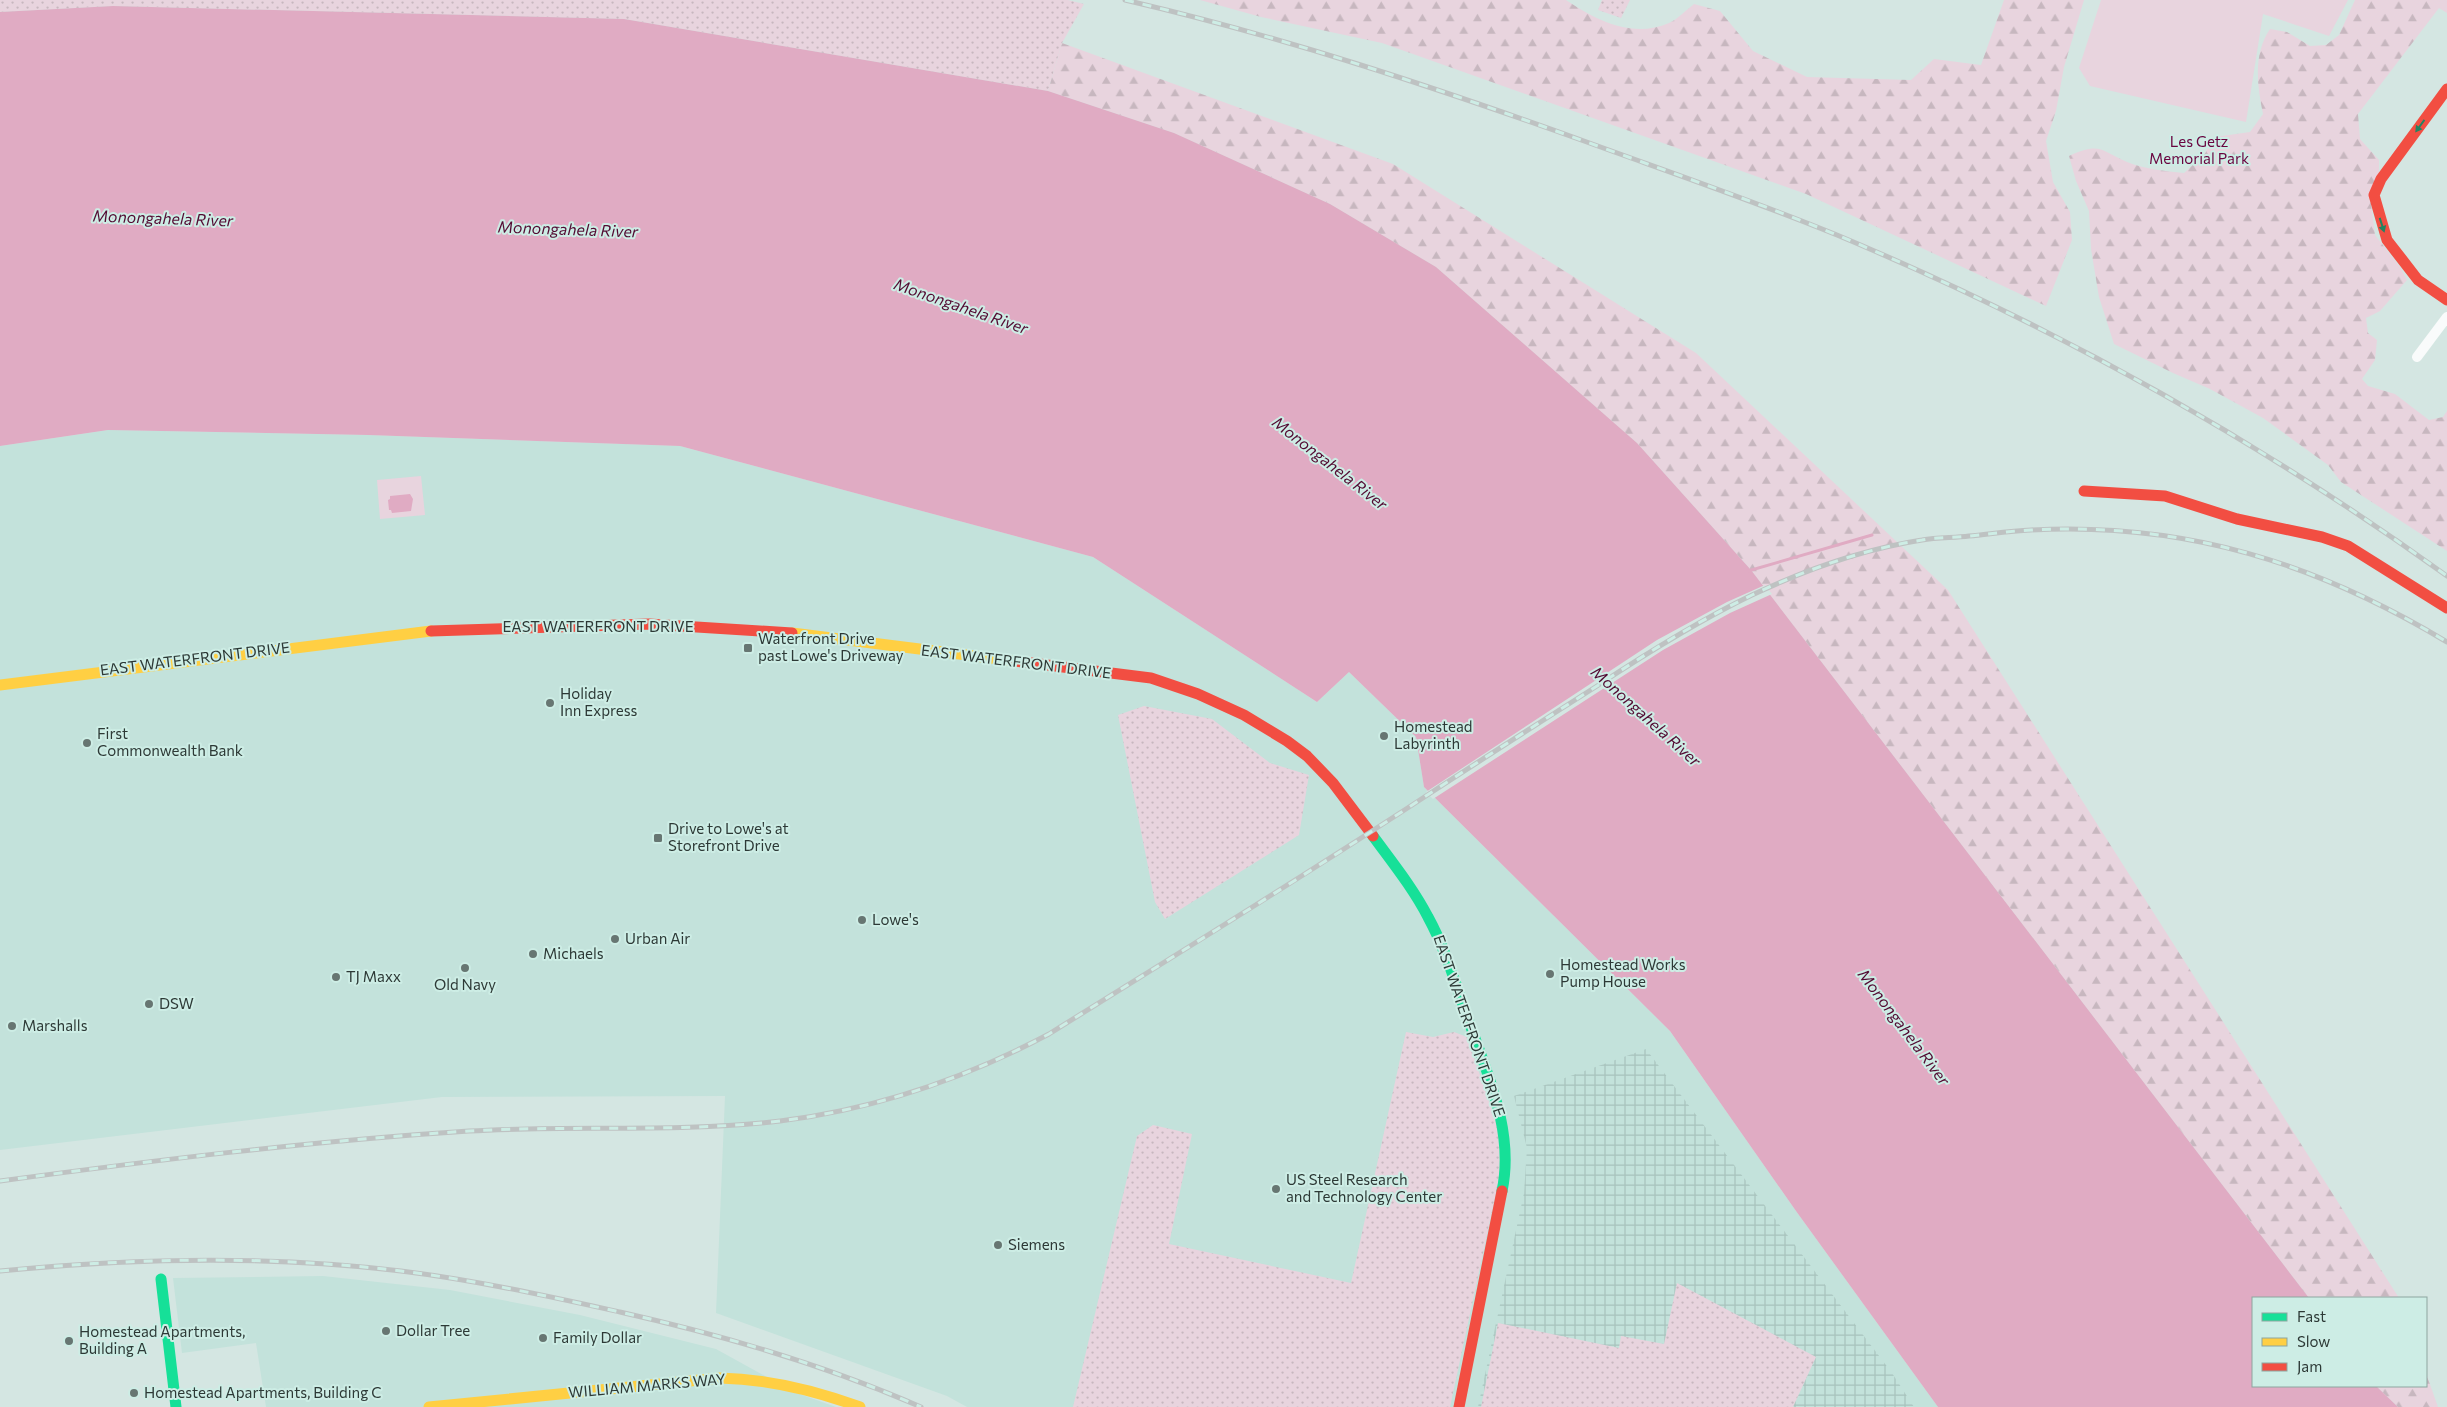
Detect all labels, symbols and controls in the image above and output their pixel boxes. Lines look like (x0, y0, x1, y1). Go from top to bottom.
one-way arrow (2415, 120, 2425, 133)
park label: Les Getz Memorial Park (2149, 132, 2249, 167)
water label: Monongahela River (92, 206, 234, 229)
water label: Monongahela River (497, 217, 639, 240)
one-way arrow (2379, 218, 2387, 233)
water label: Monongahela River (892, 274, 1031, 338)
water label: Monongahela River (1269, 412, 1392, 514)
street label: EAST WATERFRONT DRIVE (502, 617, 694, 635)
place label: Waterfront Drive past Lowe's Driveway (758, 629, 904, 664)
street label: EAST WATERFRONT DRIVE (99, 637, 291, 679)
street label: EAST WATERFRONT DRIVE (920, 640, 1112, 682)
marker: Waterfront Drive past Lowe's Driveway (742, 642, 754, 654)
water label: Monongahela River (1588, 662, 1705, 770)
place label: Holiday Inn Express (560, 684, 637, 719)
marker: Holiday Inn Express (544, 697, 556, 709)
place label: Homestead Labyrinth (1394, 717, 1472, 752)
place label: First Commonwealth Bank (97, 724, 243, 759)
marker: Homestead Labyrinth (1378, 730, 1390, 742)
marker: First Commonwealth Bank (81, 737, 93, 749)
place label: Drive to Lowe's at Storefront Drive (668, 819, 789, 854)
marker: Drive to Lowe's at Storefront Drive (652, 832, 664, 844)
place label: Lowe's (872, 910, 919, 928)
marker: Lowe's (856, 914, 868, 926)
place label: Urban Air (625, 929, 690, 947)
street label: EAST WATERFRONT DRIVE (1430, 932, 1510, 1119)
marker: Urban Air (609, 933, 621, 945)
place label: Michaels (543, 944, 604, 962)
marker: Michaels (527, 948, 539, 960)
place label: Homestead Works Pump House (1560, 955, 1686, 990)
marker: Old Navy (459, 962, 471, 974)
water label: Monongahela River (1855, 965, 1955, 1089)
place label: TJ Maxx (346, 967, 401, 985)
marker: Homestead Works Pump House (1544, 968, 1556, 980)
marker: TJ Maxx (330, 971, 342, 983)
place label: Old Navy (434, 975, 496, 993)
place label: DSW (159, 994, 194, 1012)
marker: DSW (143, 998, 155, 1010)
place label: Marshalls (22, 1016, 88, 1034)
marker: Marshalls (6, 1020, 18, 1032)
place label: US Steel Research and Technology Center (1286, 1170, 1442, 1205)
marker: US Steel Research and Technology Center (1270, 1183, 1282, 1195)
place label: Siemens (1008, 1235, 1065, 1253)
marker: Siemens (992, 1239, 1004, 1251)
legend (2252, 1297, 2427, 1387)
text: Fast (2297, 1307, 2326, 1325)
place label: Dollar Tree (396, 1321, 470, 1339)
place label: Homestead Apartments, Building A (79, 1322, 245, 1357)
marker: Dollar Tree (380, 1325, 392, 1337)
place label: Family Dollar (553, 1328, 642, 1346)
marker: Family Dollar (537, 1332, 549, 1344)
text: Slow (2297, 1332, 2330, 1350)
marker: Homestead Apartments, Building A (63, 1335, 75, 1347)
text: Jam (2297, 1357, 2322, 1375)
street label: WILLIAM MARKS WAY (567, 1369, 727, 1401)
place label: Homestead Apartments, Building C (144, 1383, 381, 1401)
marker: Homestead Apartments, Building C (128, 1387, 140, 1399)

